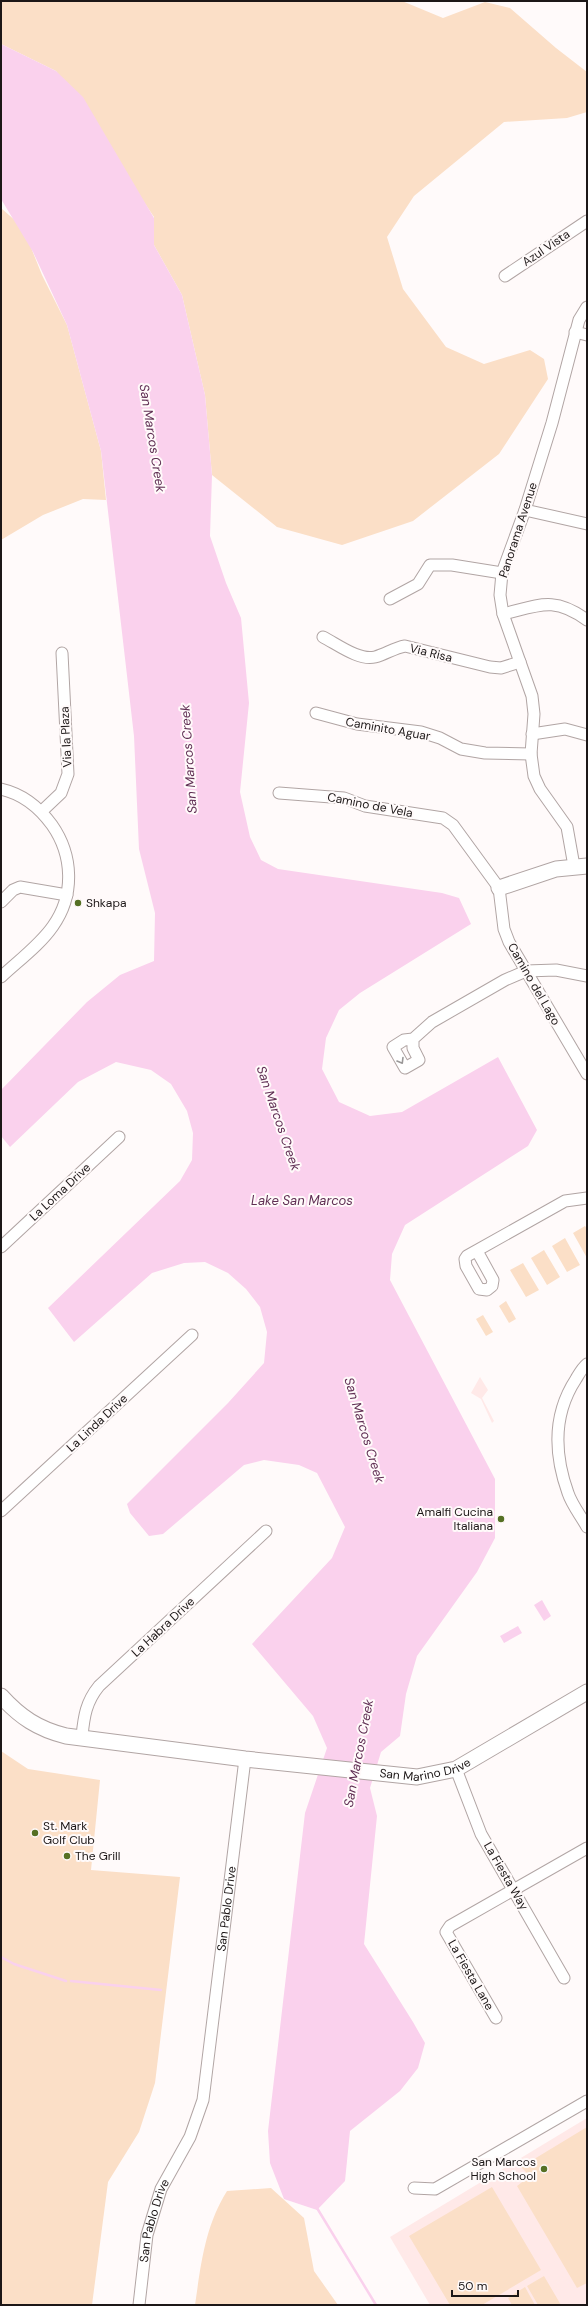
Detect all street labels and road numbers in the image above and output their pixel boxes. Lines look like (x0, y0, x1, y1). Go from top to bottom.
street label: Azul Vista (519, 226, 573, 270)
street label: Panorama Avenue (495, 480, 541, 580)
street label: Via Risa (408, 640, 454, 666)
street label: Via la Plaza (56, 706, 76, 768)
street label: Caminito Aguar (344, 714, 432, 744)
street label: Camino de Vela (326, 789, 414, 821)
street label: Camino del Lago (504, 940, 564, 1028)
street label: La Loma Drive (26, 1159, 94, 1224)
street label: La Linda Drive (63, 1390, 131, 1455)
street label: La Habra Drive (128, 1593, 198, 1660)
street label: San Marino Drive (379, 1754, 474, 1785)
street label: La Fiesta Way (480, 1839, 532, 1913)
street label: San Pablo Drive (213, 1865, 240, 1952)
street label: La Fiesta Lane (444, 1937, 498, 2013)
street label: San Pablo Drive (136, 2176, 173, 2263)

